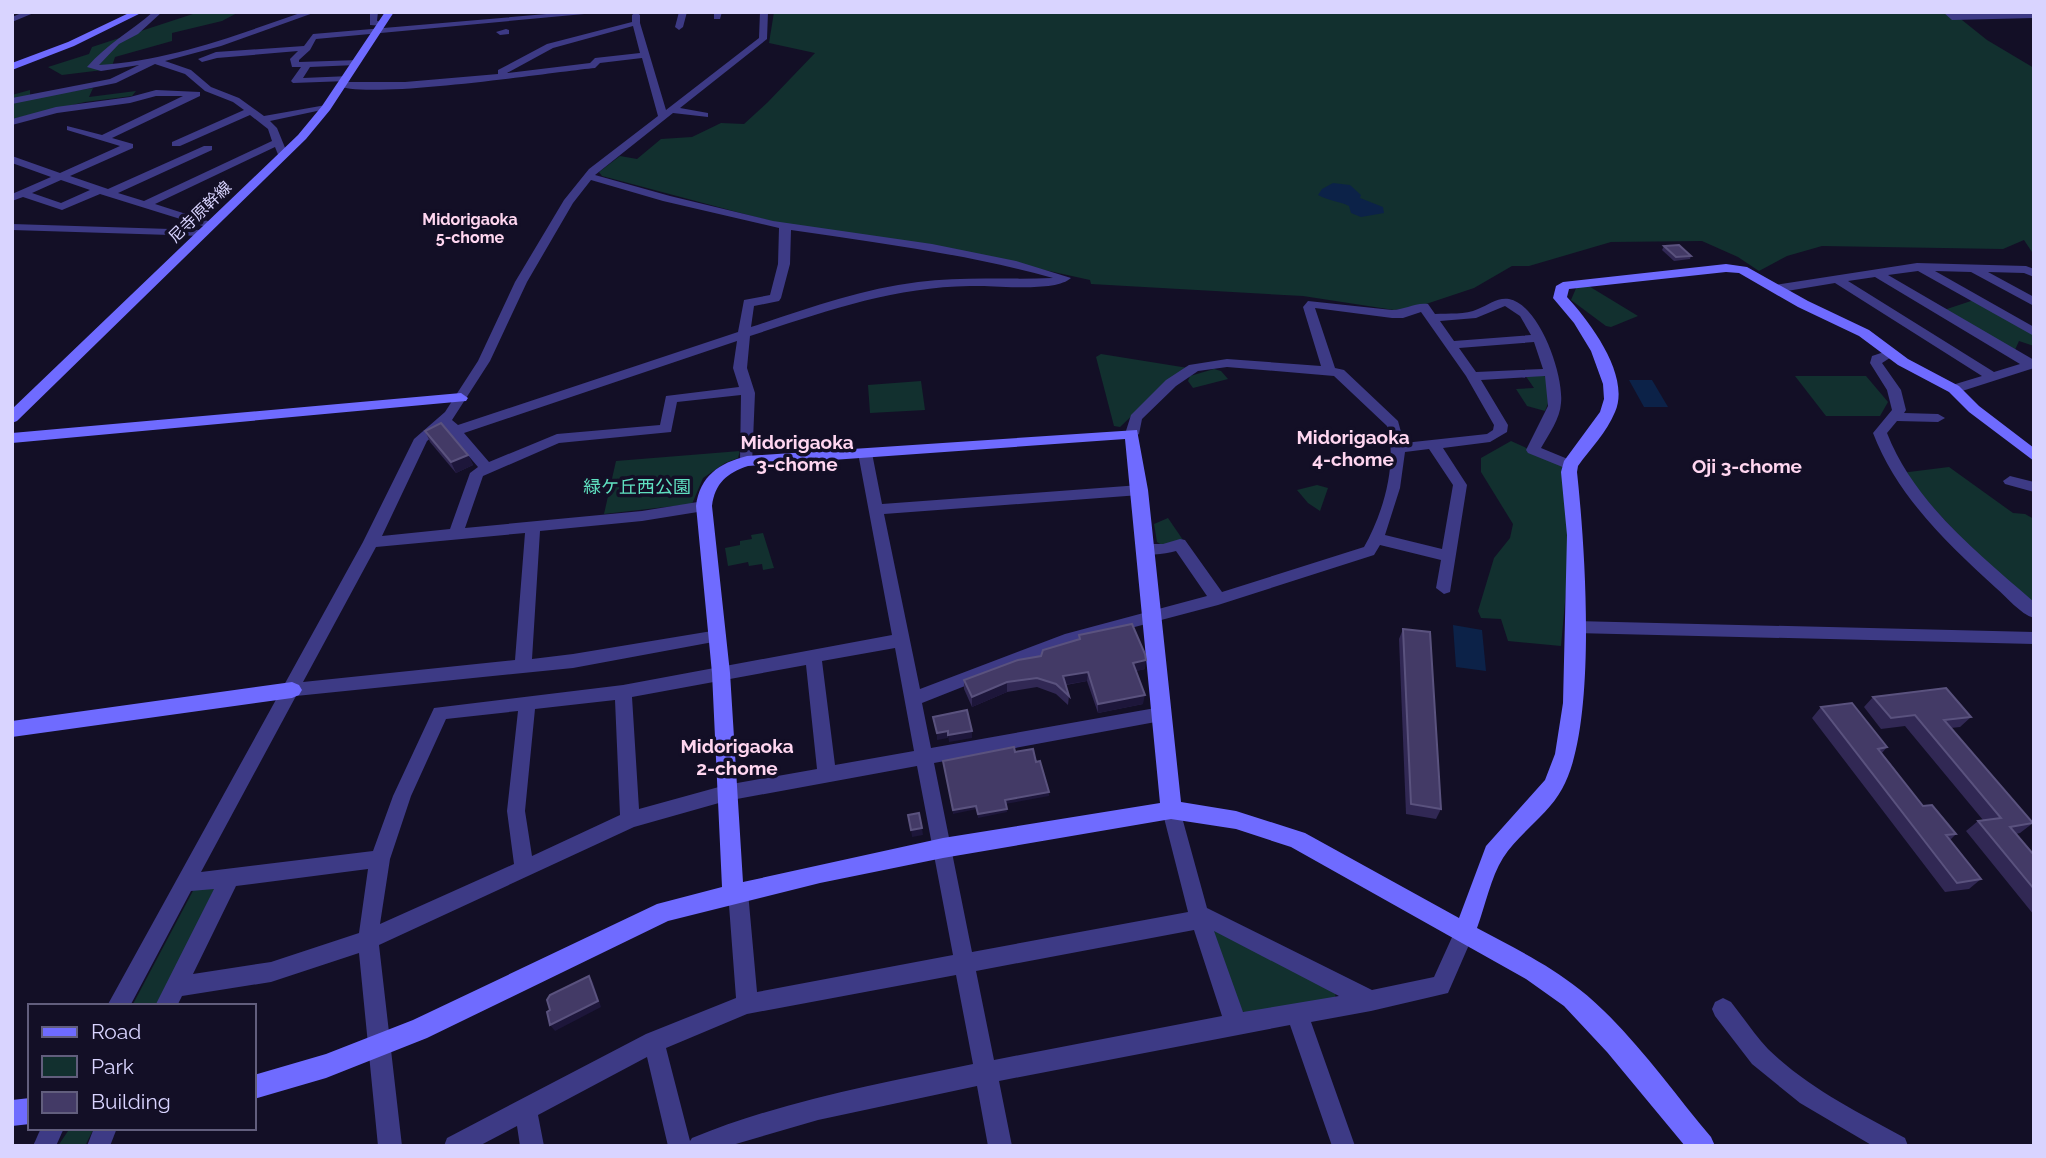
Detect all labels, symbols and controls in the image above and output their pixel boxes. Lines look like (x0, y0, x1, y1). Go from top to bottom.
street label: 尼寺原幹線 (165, 177, 235, 247)
district label: Midorigaoka 5-chome (422, 210, 518, 247)
district label: Midorigaoka 4-chome (1296, 426, 1410, 470)
district label: Midorigaoka 3-chome (740, 431, 854, 475)
district label: Oji 3-chome (1692, 455, 1802, 477)
park label: 緑ケ丘西公園 (583, 476, 691, 497)
district label: Midorigaoka 2-chome (680, 735, 794, 779)
legend (28, 1004, 256, 1130)
text: Road (91, 1019, 141, 1044)
text: Park (91, 1054, 134, 1079)
text: Building (91, 1089, 171, 1114)

